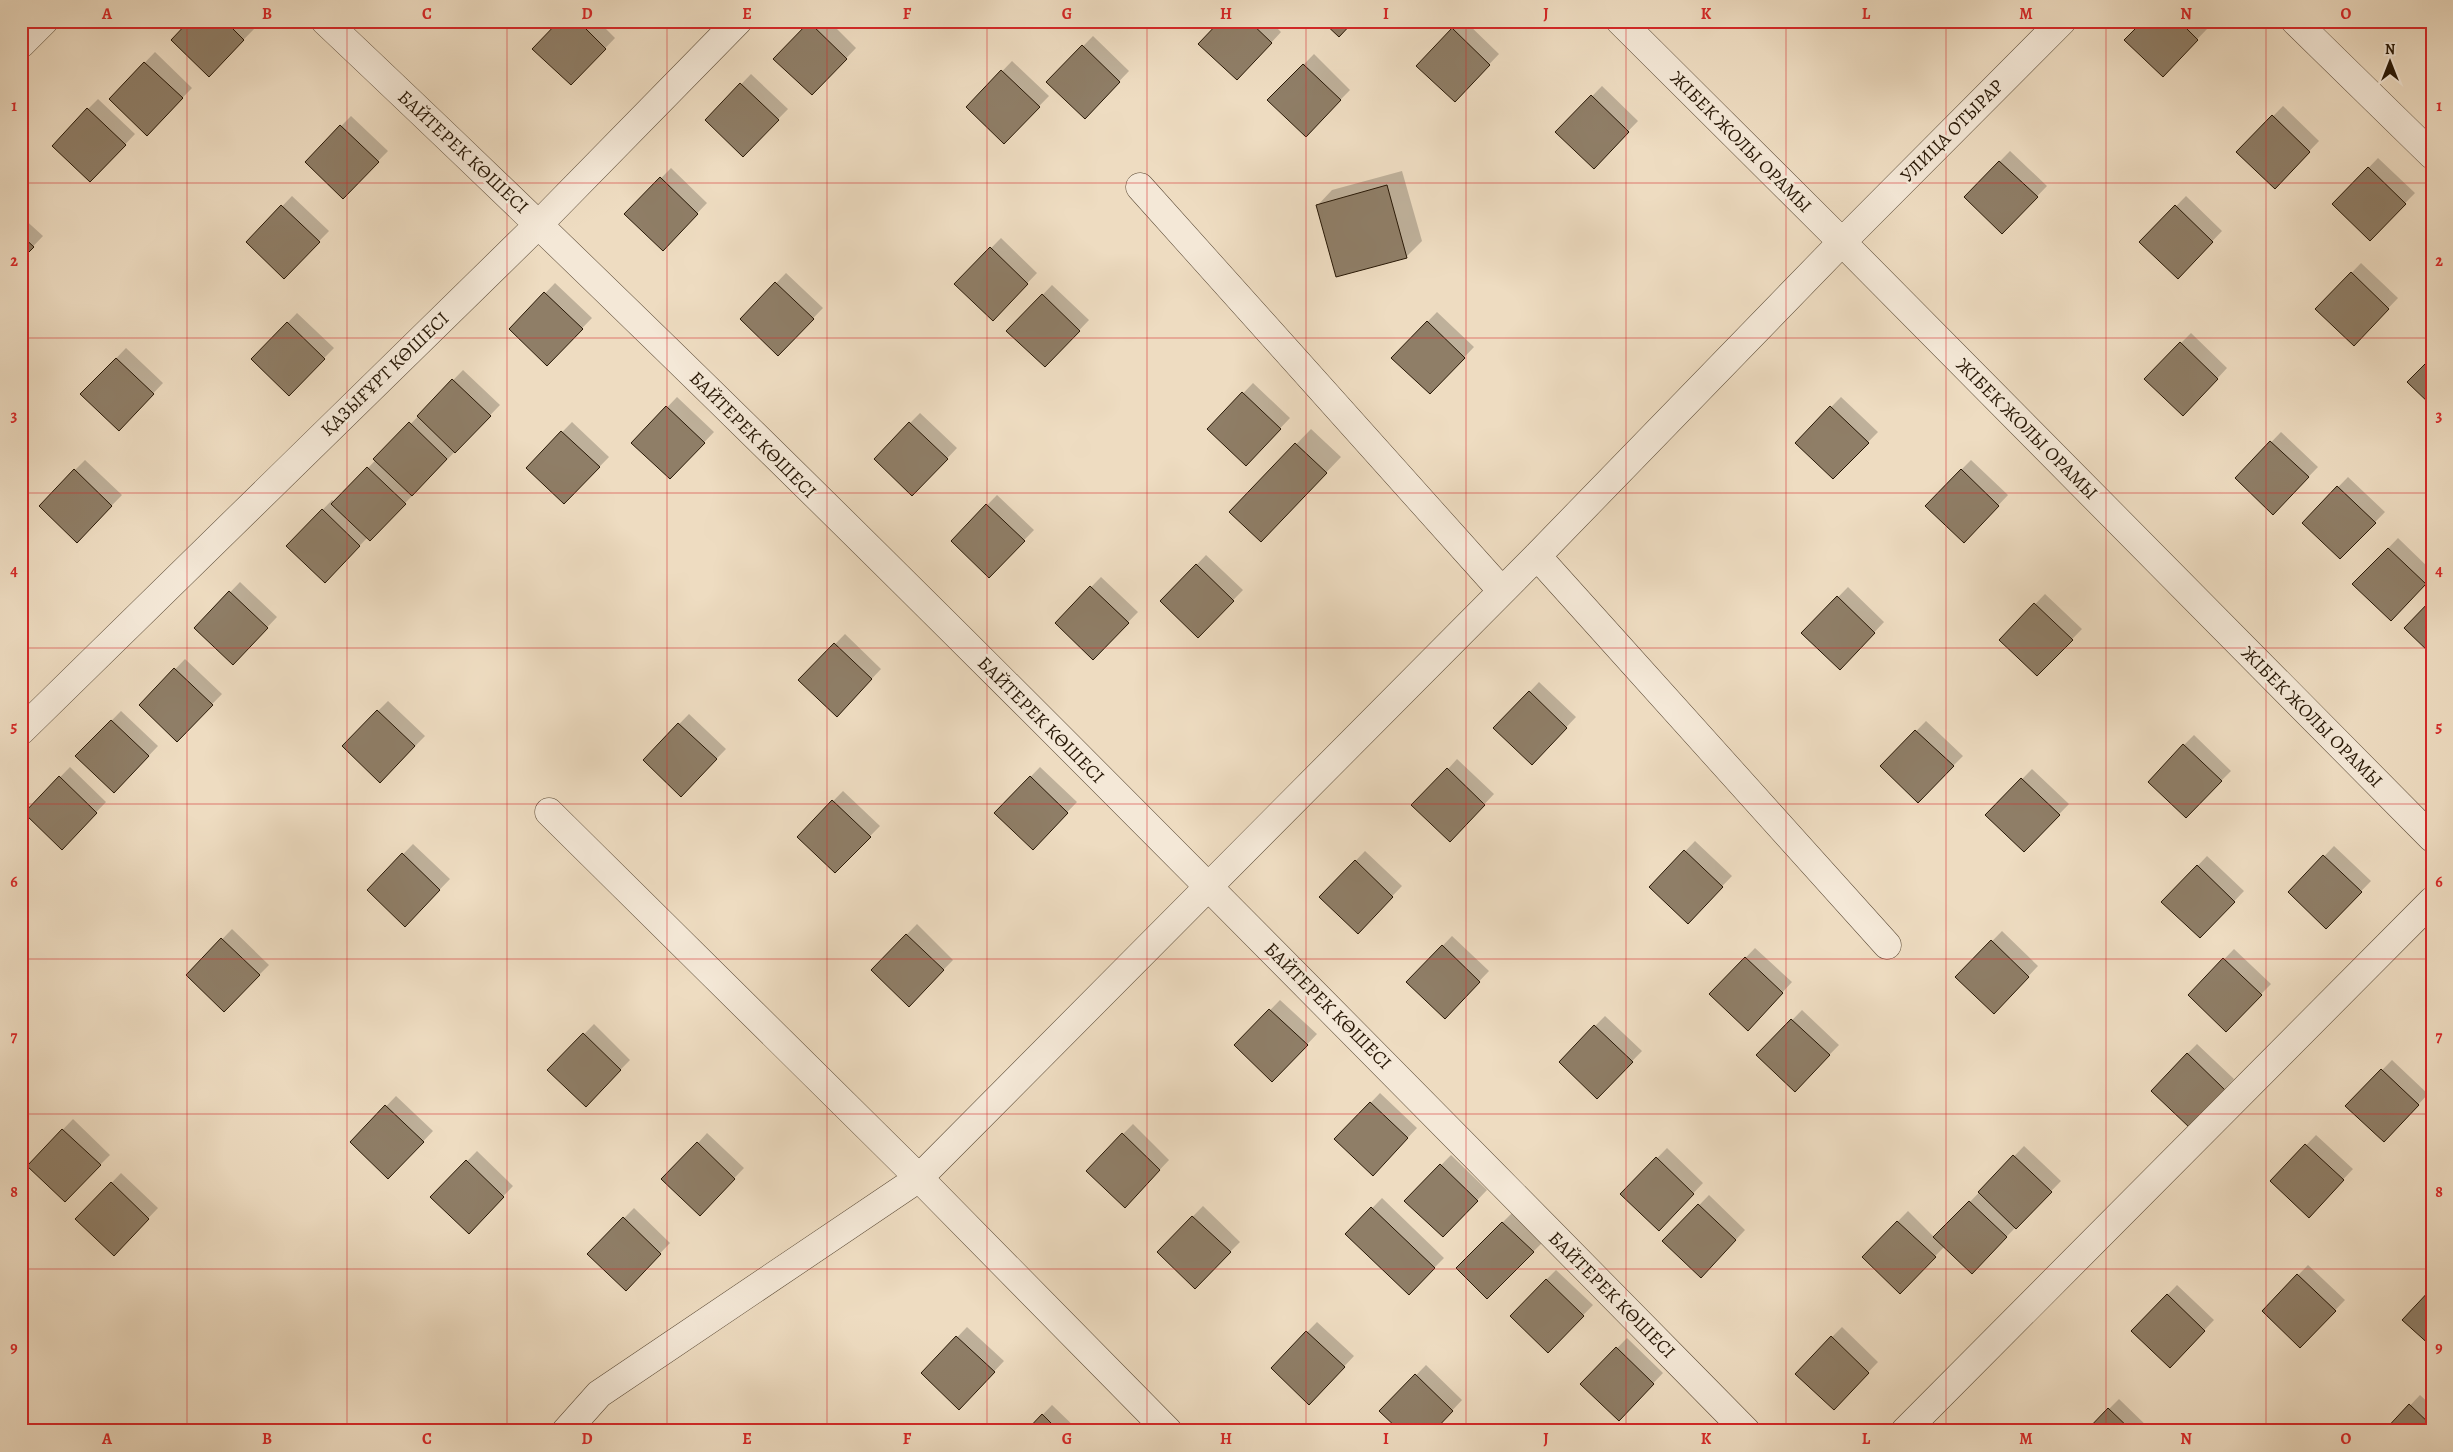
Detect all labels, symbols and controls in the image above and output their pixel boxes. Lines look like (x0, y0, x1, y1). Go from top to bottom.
text: A (101, 3, 113, 25)
text: B (262, 3, 272, 25)
text: C (422, 3, 432, 25)
text: D (581, 3, 593, 25)
text: E (742, 3, 752, 25)
text: F (903, 3, 912, 25)
text: G (1062, 3, 1072, 25)
text: H (1220, 3, 1232, 25)
text: I (1383, 3, 1389, 25)
text: J (1543, 3, 1549, 25)
text: K (1701, 3, 1712, 25)
text: L (1862, 3, 1871, 25)
text: M (2019, 3, 2033, 25)
text: N (2180, 3, 2192, 25)
text: O (2341, 3, 2352, 25)
north arrow (2366, 38, 2416, 88)
text: N (2385, 40, 2395, 59)
street label: ЖІБЕК ЖОЛЫ ОРАМЫ (1664, 65, 1818, 219)
street label: УЛИЦА ОТЫРАР (1895, 73, 2010, 188)
street label: БАЙТЕРЕК КӨШЕСІ (392, 84, 534, 220)
text: 1 (11, 95, 17, 117)
text: 1 (2436, 95, 2442, 117)
text: 2 (10, 250, 18, 272)
text: 2 (2435, 250, 2443, 272)
street label: ҚАЗЫҒҰРТ КӨШЕСІ (315, 306, 455, 442)
street label: ЖІБЕК ЖОЛЫ ОРАМЫ (1950, 352, 2104, 506)
street label: БАЙТЕРЕК КӨШЕСІ (684, 366, 822, 504)
text: 3 (11, 405, 18, 427)
text: 3 (2436, 405, 2443, 427)
text: 4 (10, 560, 18, 582)
text: 4 (2435, 560, 2443, 582)
street label: ЖІБЕК ЖОЛЫ ОРАМЫ (2235, 640, 2389, 794)
street label: БАЙТЕРЕК КӨШЕСІ (972, 651, 1110, 789)
text: 5 (11, 716, 18, 738)
text: 5 (2436, 716, 2443, 738)
text: 6 (10, 871, 18, 893)
text: 6 (2435, 871, 2443, 893)
street label: БАЙТЕРЕК КӨШЕСІ (1259, 937, 1397, 1075)
text: 7 (11, 1026, 18, 1048)
text: 7 (2436, 1026, 2443, 1048)
text: 8 (10, 1181, 18, 1203)
text: 8 (2435, 1181, 2443, 1203)
street label: БАЙТЕРЕК КӨШЕСІ (1543, 1226, 1681, 1364)
text: 9 (10, 1337, 18, 1359)
text: 9 (2435, 1337, 2443, 1359)
text: A (101, 1428, 113, 1450)
text: B (262, 1428, 272, 1450)
text: C (422, 1428, 432, 1450)
text: D (581, 1428, 593, 1450)
text: E (742, 1428, 752, 1450)
text: F (903, 1428, 912, 1450)
text: G (1062, 1428, 1072, 1450)
text: H (1220, 1428, 1232, 1450)
text: I (1383, 1428, 1389, 1450)
text: J (1543, 1428, 1549, 1450)
text: K (1701, 1428, 1712, 1450)
text: L (1862, 1428, 1871, 1450)
text: M (2019, 1428, 2033, 1450)
text: N (2180, 1428, 2192, 1450)
text: O (2341, 1428, 2352, 1450)

